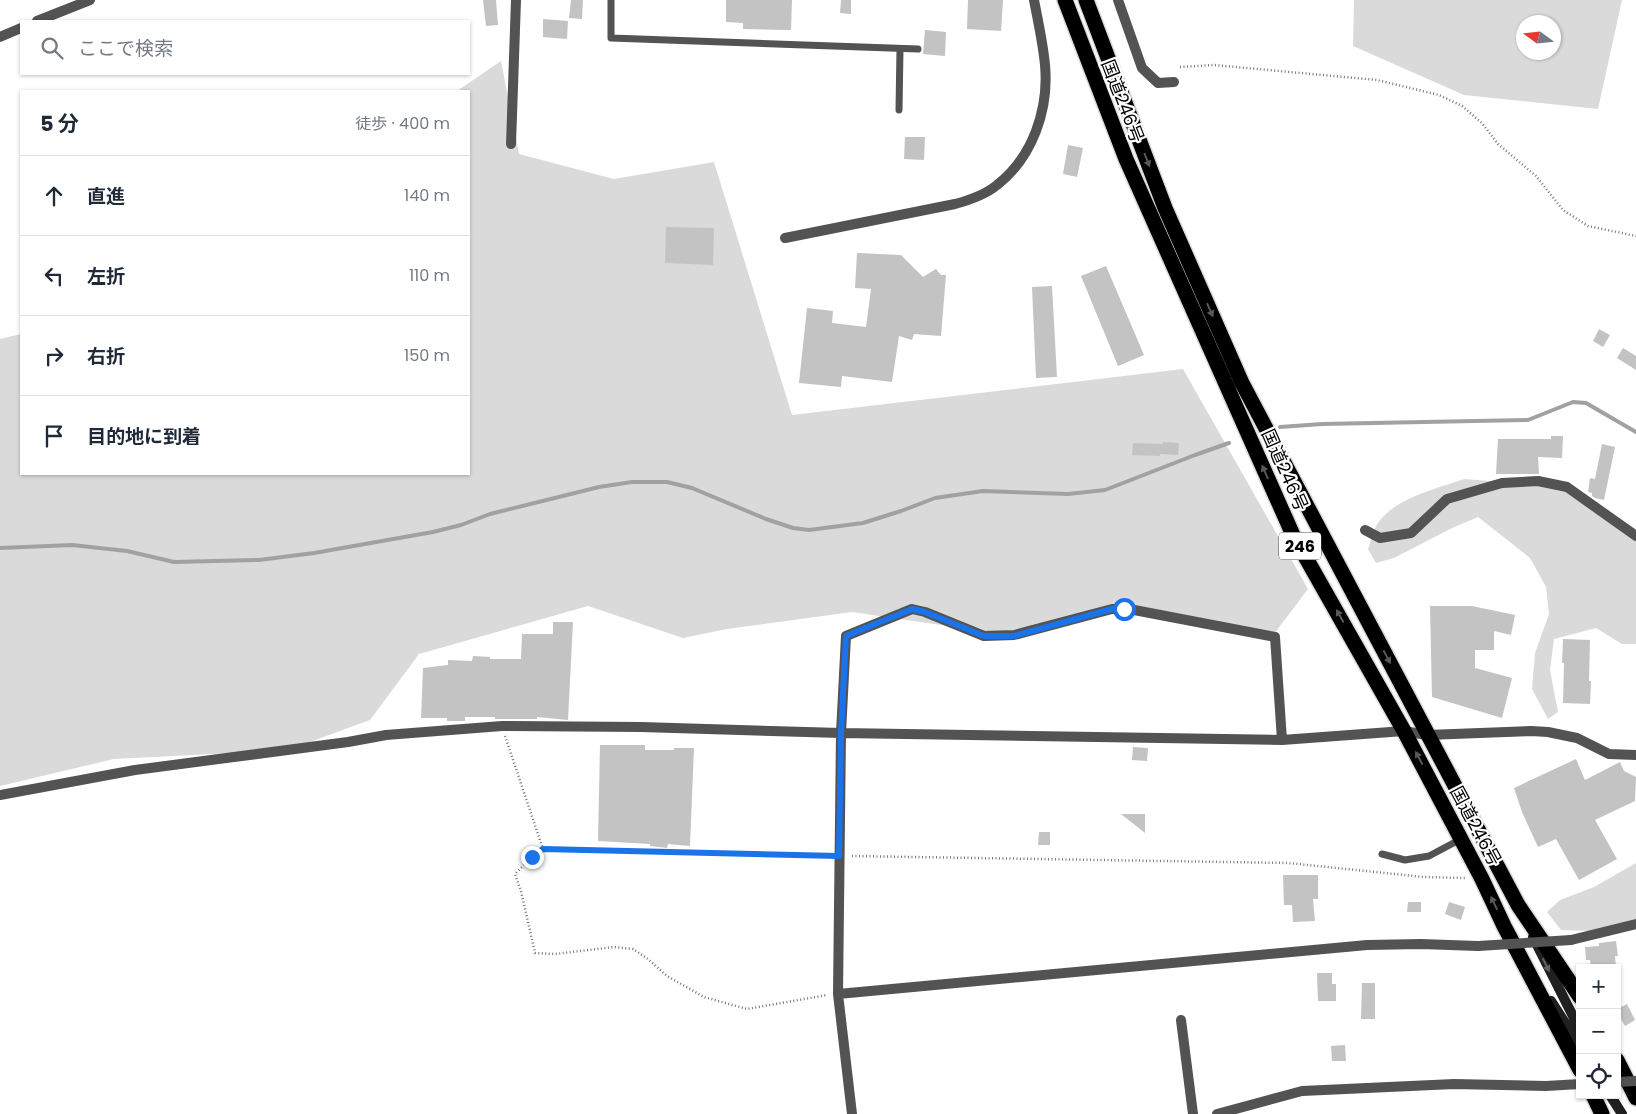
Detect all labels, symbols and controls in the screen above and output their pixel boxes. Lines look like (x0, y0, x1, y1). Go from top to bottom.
north arrow (1516, 15, 1561, 60)
search box (20, 20, 470, 75)
icon: search (38, 34, 66, 62)
text: ここで検索 (78, 35, 173, 62)
street label: 国道246号 (1096, 56, 1150, 146)
text: 5 分 (40, 109, 79, 138)
text: 徒歩 · 400 m (355, 112, 450, 135)
one-way arrow (1143, 153, 1151, 168)
icon: ahead (40, 182, 68, 210)
text: 直進 (87, 183, 125, 210)
text: 140 m (404, 184, 450, 207)
icon: left (40, 262, 68, 290)
text: 左折 (87, 263, 125, 290)
text: 110 m (409, 264, 450, 287)
one-way arrow (1206, 303, 1214, 317)
icon: right (40, 342, 68, 370)
text: 右折 (87, 343, 125, 370)
text: 150 m (404, 344, 450, 367)
icon: arrive (40, 422, 68, 450)
text: 目的地に到着 (87, 423, 201, 450)
street label: 国道246号 (1256, 425, 1314, 515)
one-way arrow (1261, 465, 1269, 479)
road number: 246 (1279, 532, 1321, 560)
route start (1113, 598, 1136, 621)
one-way arrow (1335, 610, 1344, 623)
one-way arrow (1382, 650, 1391, 664)
one-way arrow (1414, 752, 1423, 765)
street label: 国道246号 (1445, 782, 1507, 870)
route end (521, 846, 544, 869)
one-way arrow (1489, 896, 1497, 910)
one-way arrow (1542, 957, 1550, 972)
map controls (1576, 964, 1621, 1099)
button: + (1576, 964, 1621, 1009)
button: − (1576, 1009, 1621, 1054)
button: locate (1576, 1054, 1621, 1099)

